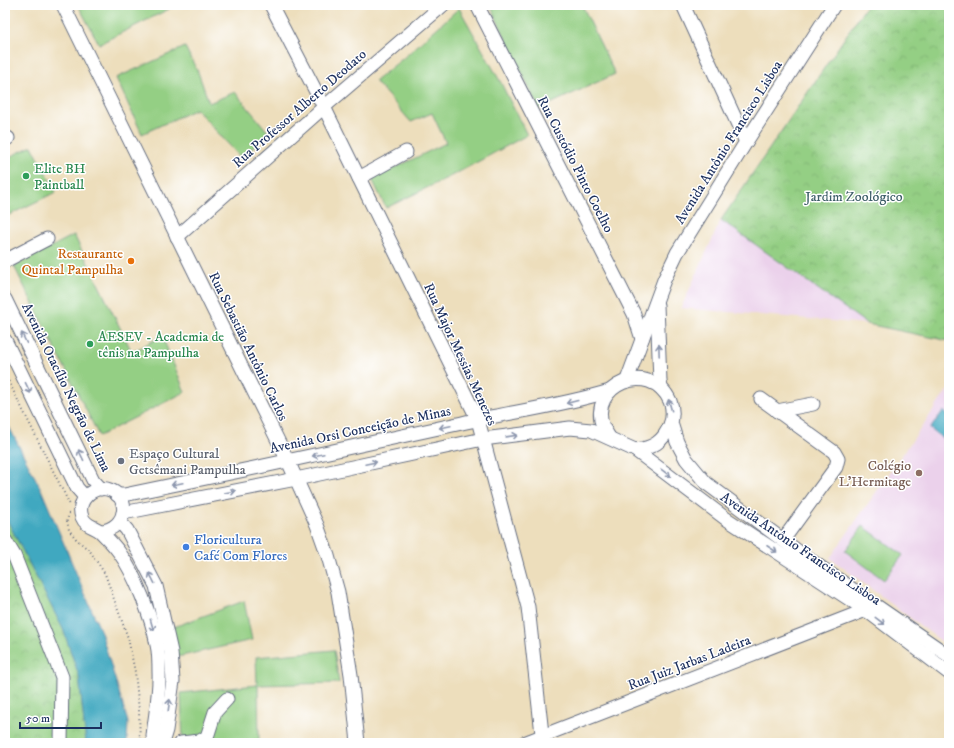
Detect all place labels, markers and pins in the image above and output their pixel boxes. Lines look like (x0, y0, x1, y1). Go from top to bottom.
place label: Elite BH Paintball (34, 160, 86, 194)
marker: Elite BH Paintball (21, 171, 31, 181)
place label: Restaurante Quintal Pampulha (21, 245, 123, 279)
marker: Restaurante Quintal Pampulha (126, 256, 136, 266)
place label: AESEV - Academia de tênis na Pampulha (98, 328, 224, 362)
marker: AESEV - Academia de tênis na Pampulha (85, 339, 95, 349)
place label: Espaço Cultural Getsêmani Pampulha (129, 445, 246, 479)
marker: Espaço Cultural Getsêmani Pampulha (116, 456, 126, 466)
place label: Colégio L'Hermitage (839, 457, 911, 491)
marker: Colégio L'Hermitage (914, 468, 924, 478)
place label: Floricultura Café Com Flores (194, 531, 288, 565)
marker: Floricultura Café Com Flores (181, 542, 191, 552)

